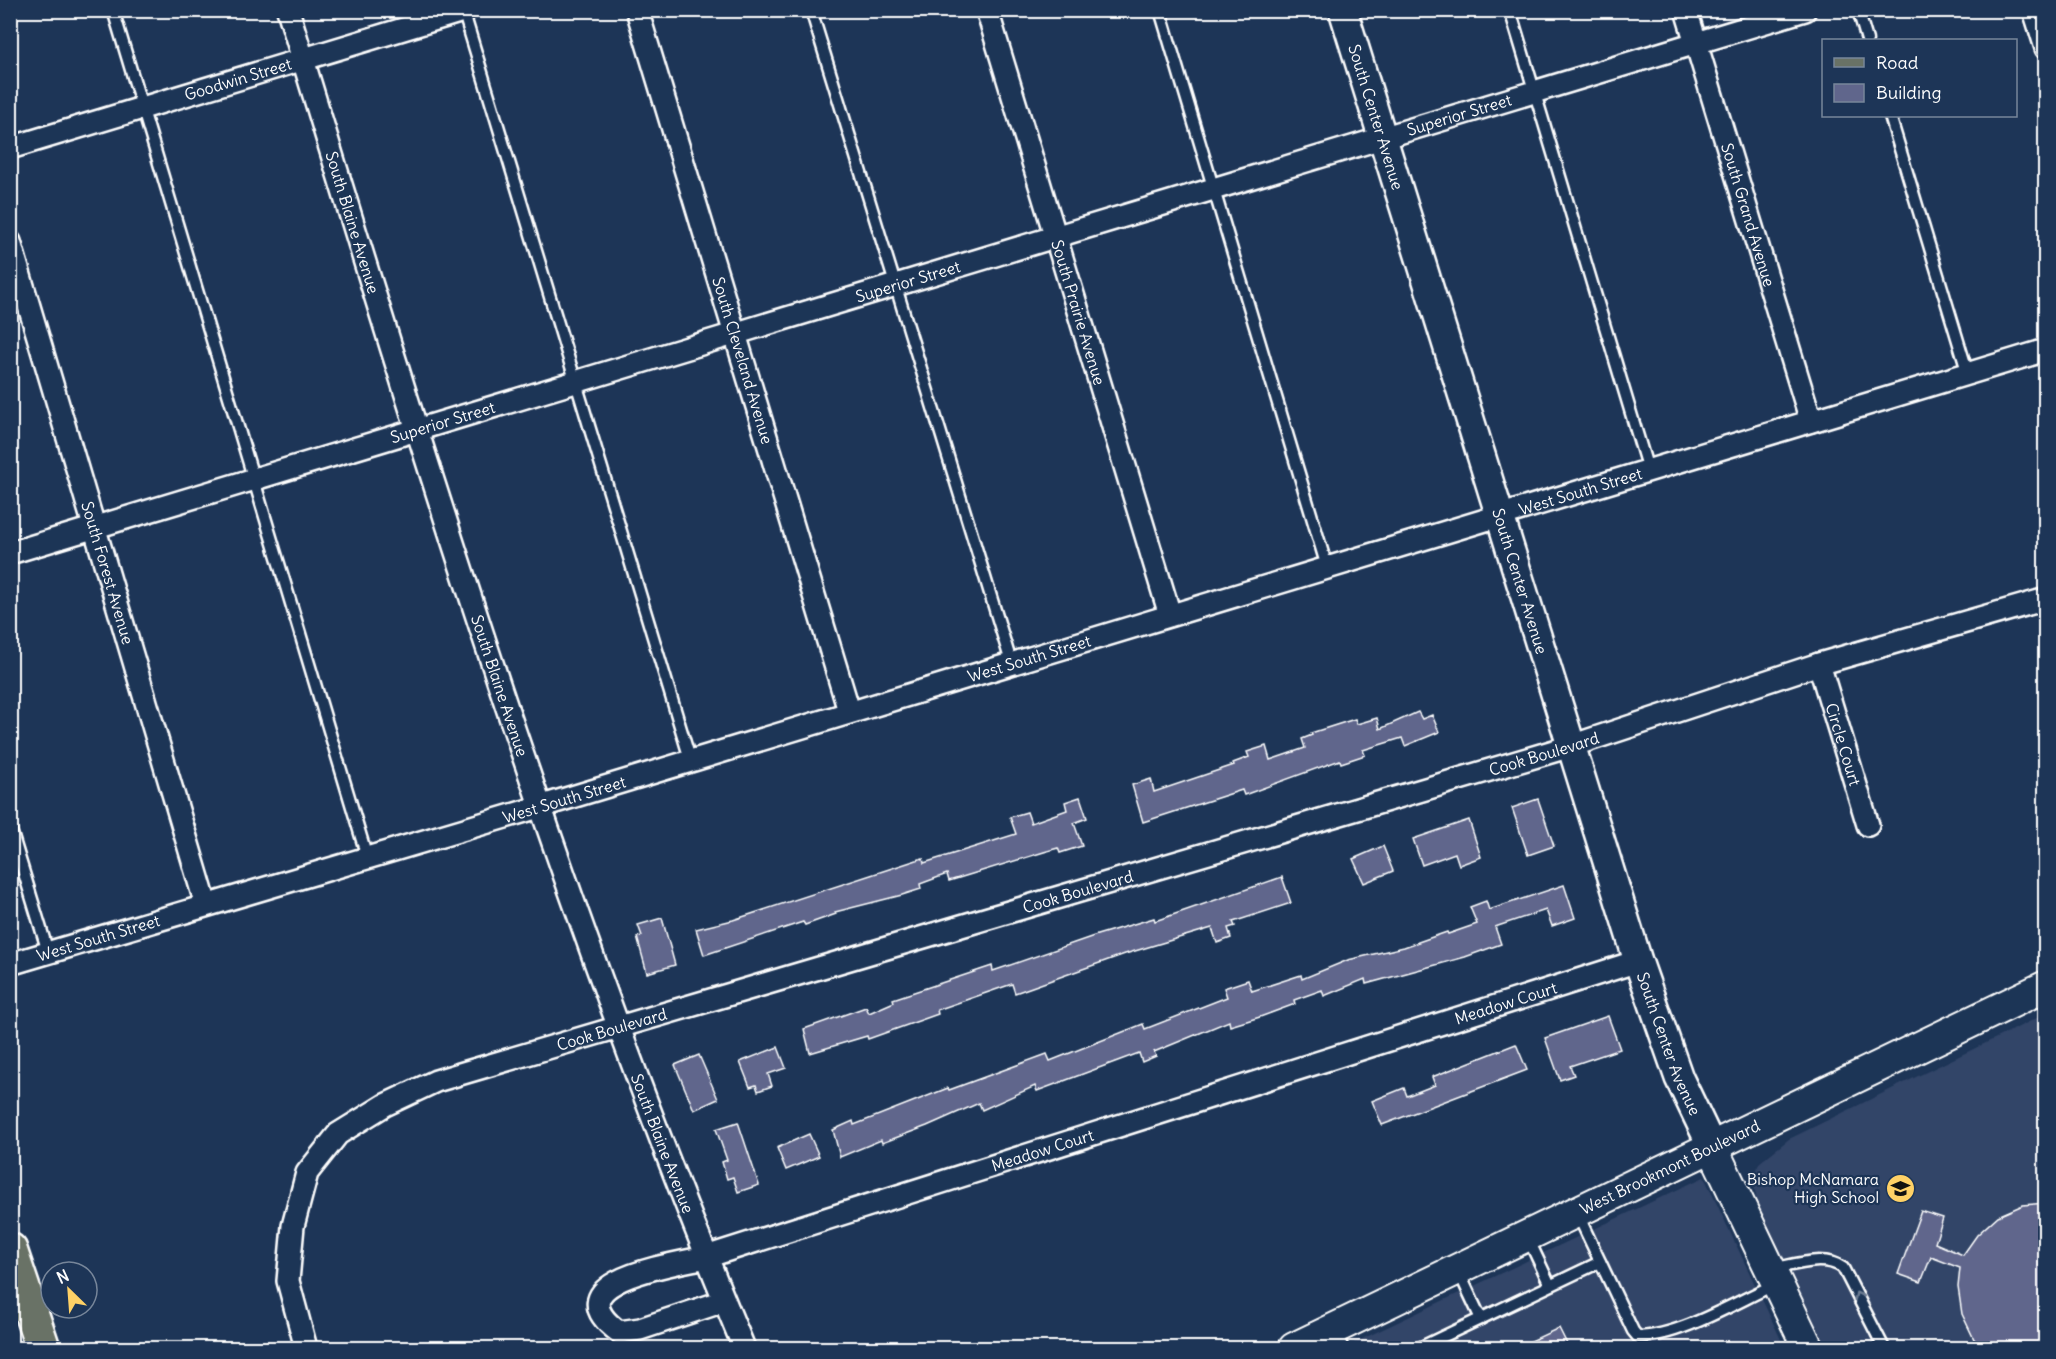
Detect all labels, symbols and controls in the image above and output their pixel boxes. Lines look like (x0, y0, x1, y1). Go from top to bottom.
legend (1822, 39, 2017, 117)
street label: South Center Avenue (1344, 42, 1408, 192)
text: Road (1876, 51, 1919, 74)
street label: Goodwin Street (182, 53, 294, 105)
text: Building (1876, 81, 1941, 104)
street label: Superior Street (1404, 89, 1514, 140)
street label: South Grand Avenue (1717, 141, 1780, 289)
street label: South Blaine Avenue (321, 149, 384, 296)
street label: South Prairie Avenue (1047, 237, 1110, 387)
street label: Superior Street (853, 256, 963, 307)
street label: South Cleveland Avenue (708, 274, 778, 446)
street label: Superior Street (388, 397, 498, 447)
street label: West South Street (1516, 463, 1645, 519)
street label: South Forest Avenue (77, 499, 138, 647)
street label: South Center Avenue (1488, 506, 1552, 656)
street label: South Blaine Avenue (467, 612, 533, 759)
street label: West South Street (965, 630, 1094, 686)
street label: Circle Court (1821, 701, 1866, 789)
street label: Cook Boulevard (1486, 727, 1601, 780)
street label: West South Street (500, 771, 629, 827)
street label: Cook Boulevard (1020, 866, 1135, 917)
street label: West South Street (34, 910, 163, 966)
street label: South Center Avenue (1633, 970, 1705, 1118)
street label: Meadow Court (1452, 977, 1560, 1029)
street label: Cook Boulevard (554, 1003, 669, 1055)
street label: South Blaine Avenue (627, 1071, 698, 1216)
street label: West Brookmont Boulevard (1577, 1115, 1763, 1219)
street label: Meadow Court (989, 1124, 1097, 1176)
place label: Bishop McNamara High School (1747, 1169, 1879, 1207)
school or university icon: Bishop McNamara High School (1884, 1172, 1916, 1204)
north arrow (39, 1260, 99, 1320)
text: N (53, 1265, 72, 1288)
one-way arrow (1853, 1292, 1865, 1303)

